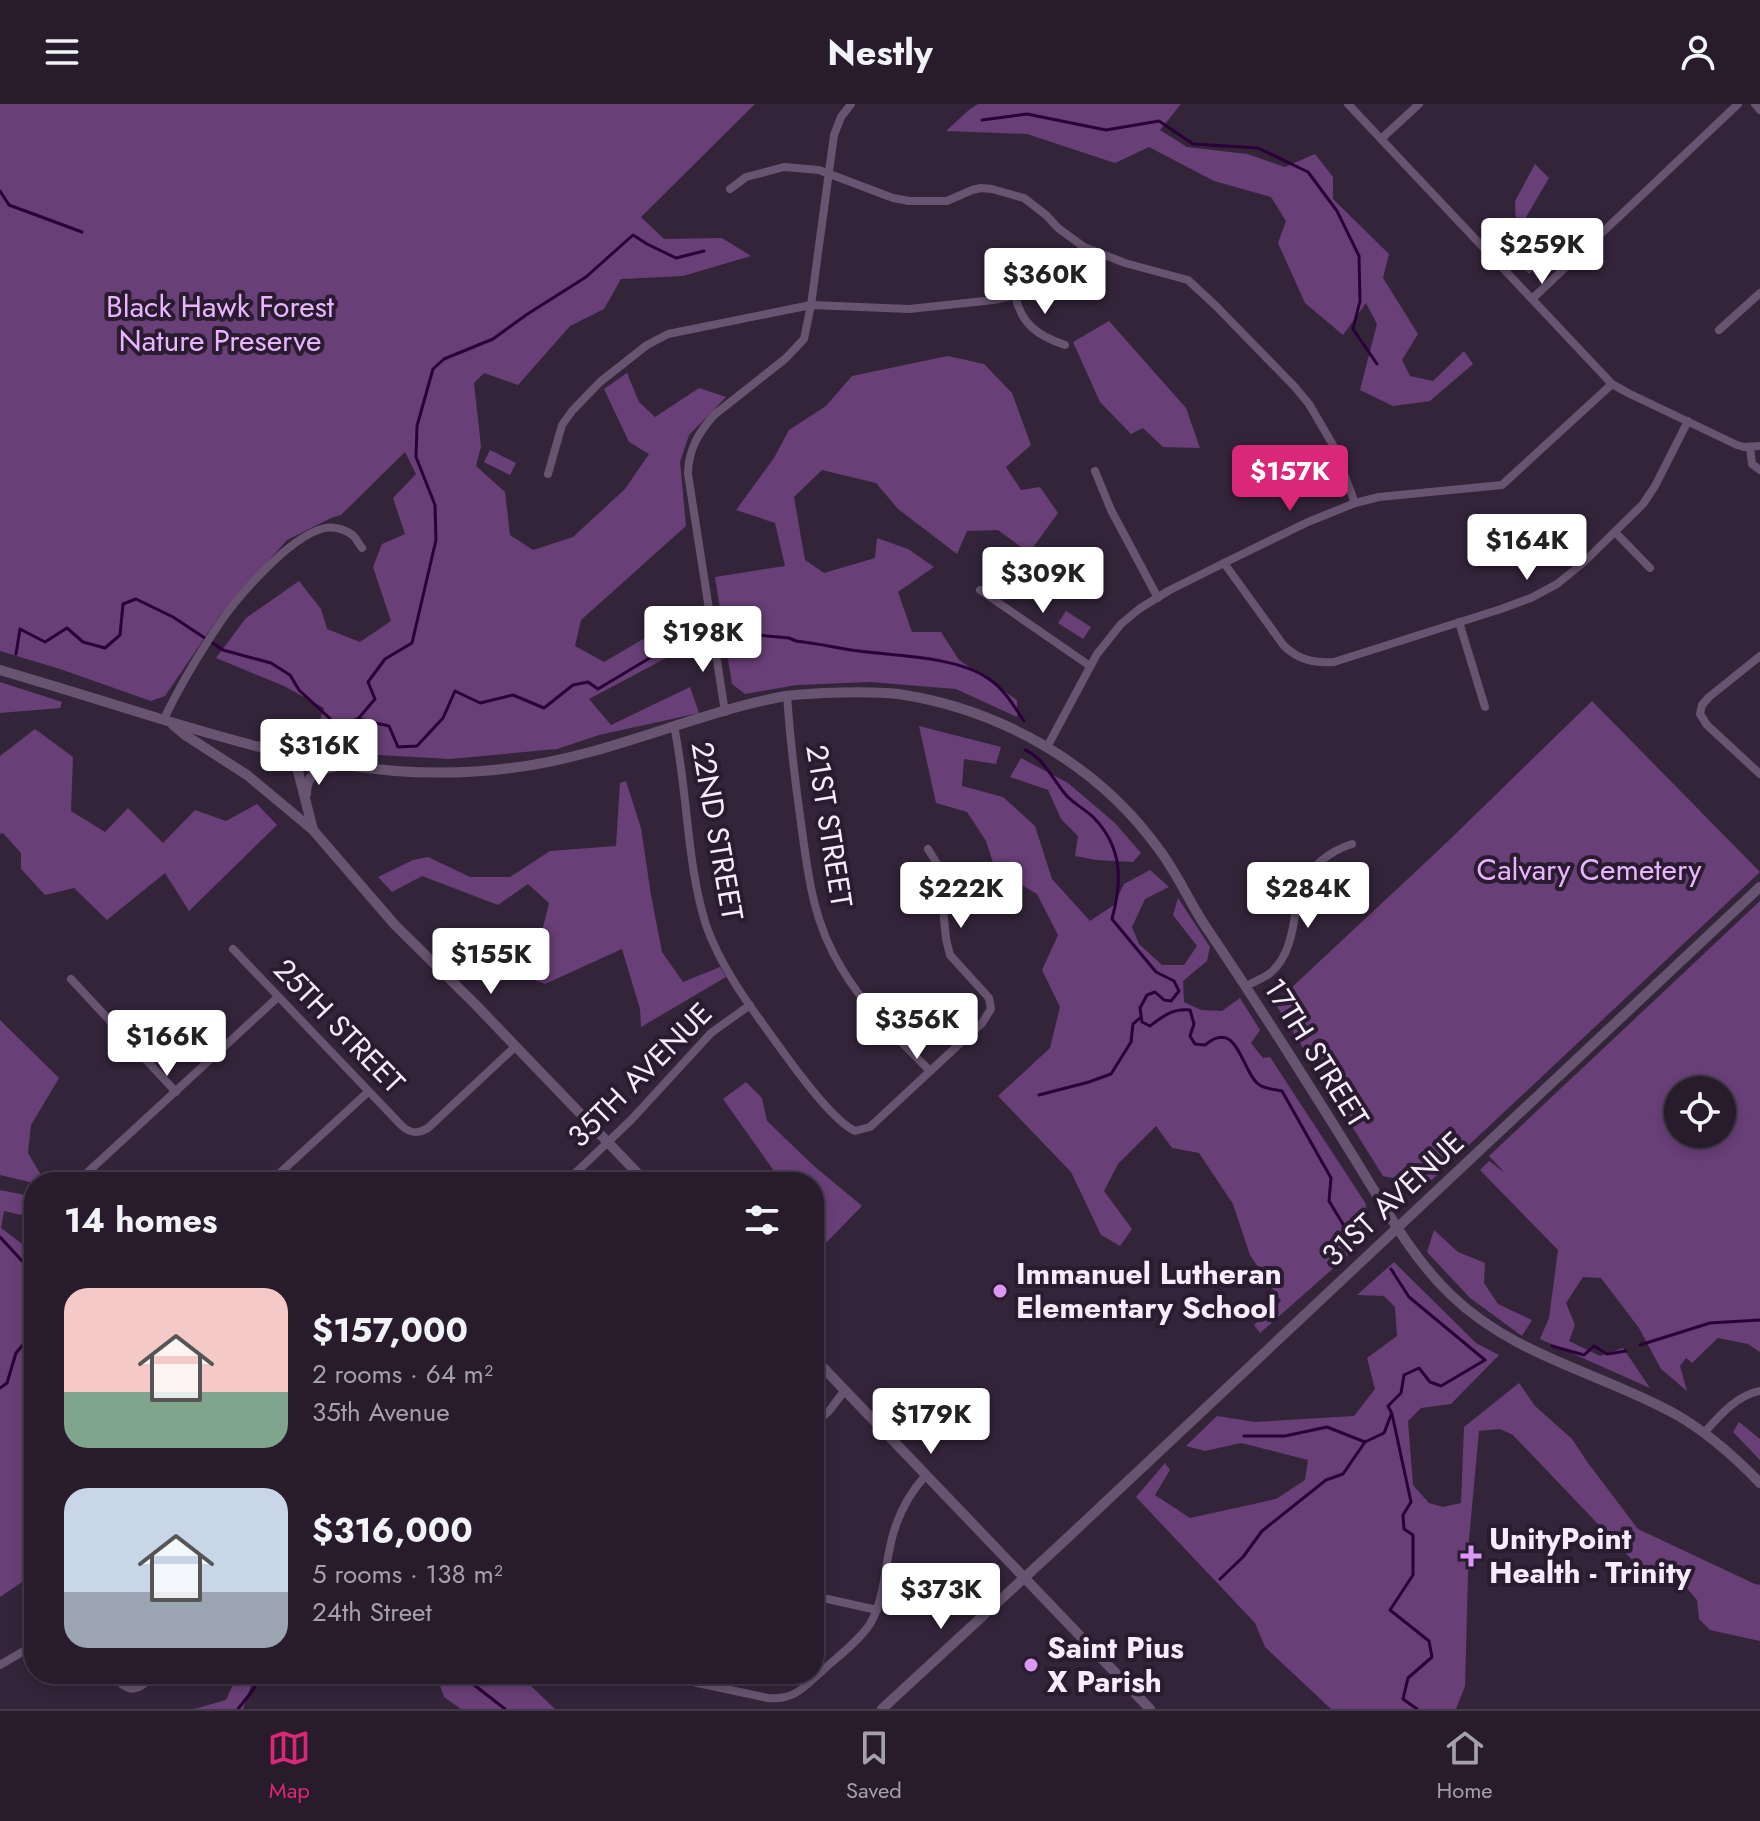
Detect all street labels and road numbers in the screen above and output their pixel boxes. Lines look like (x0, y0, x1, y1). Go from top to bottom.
street label: 22ND STREET (681, 738, 754, 924)
street label: 21ST STREET (795, 742, 864, 910)
street label: 25TH STREET (264, 949, 415, 1103)
street label: 17TH STREET (1253, 970, 1379, 1136)
street label: 35TH AVENUE (558, 993, 722, 1157)
street label: 31ST AVENUE (1312, 1121, 1473, 1276)

